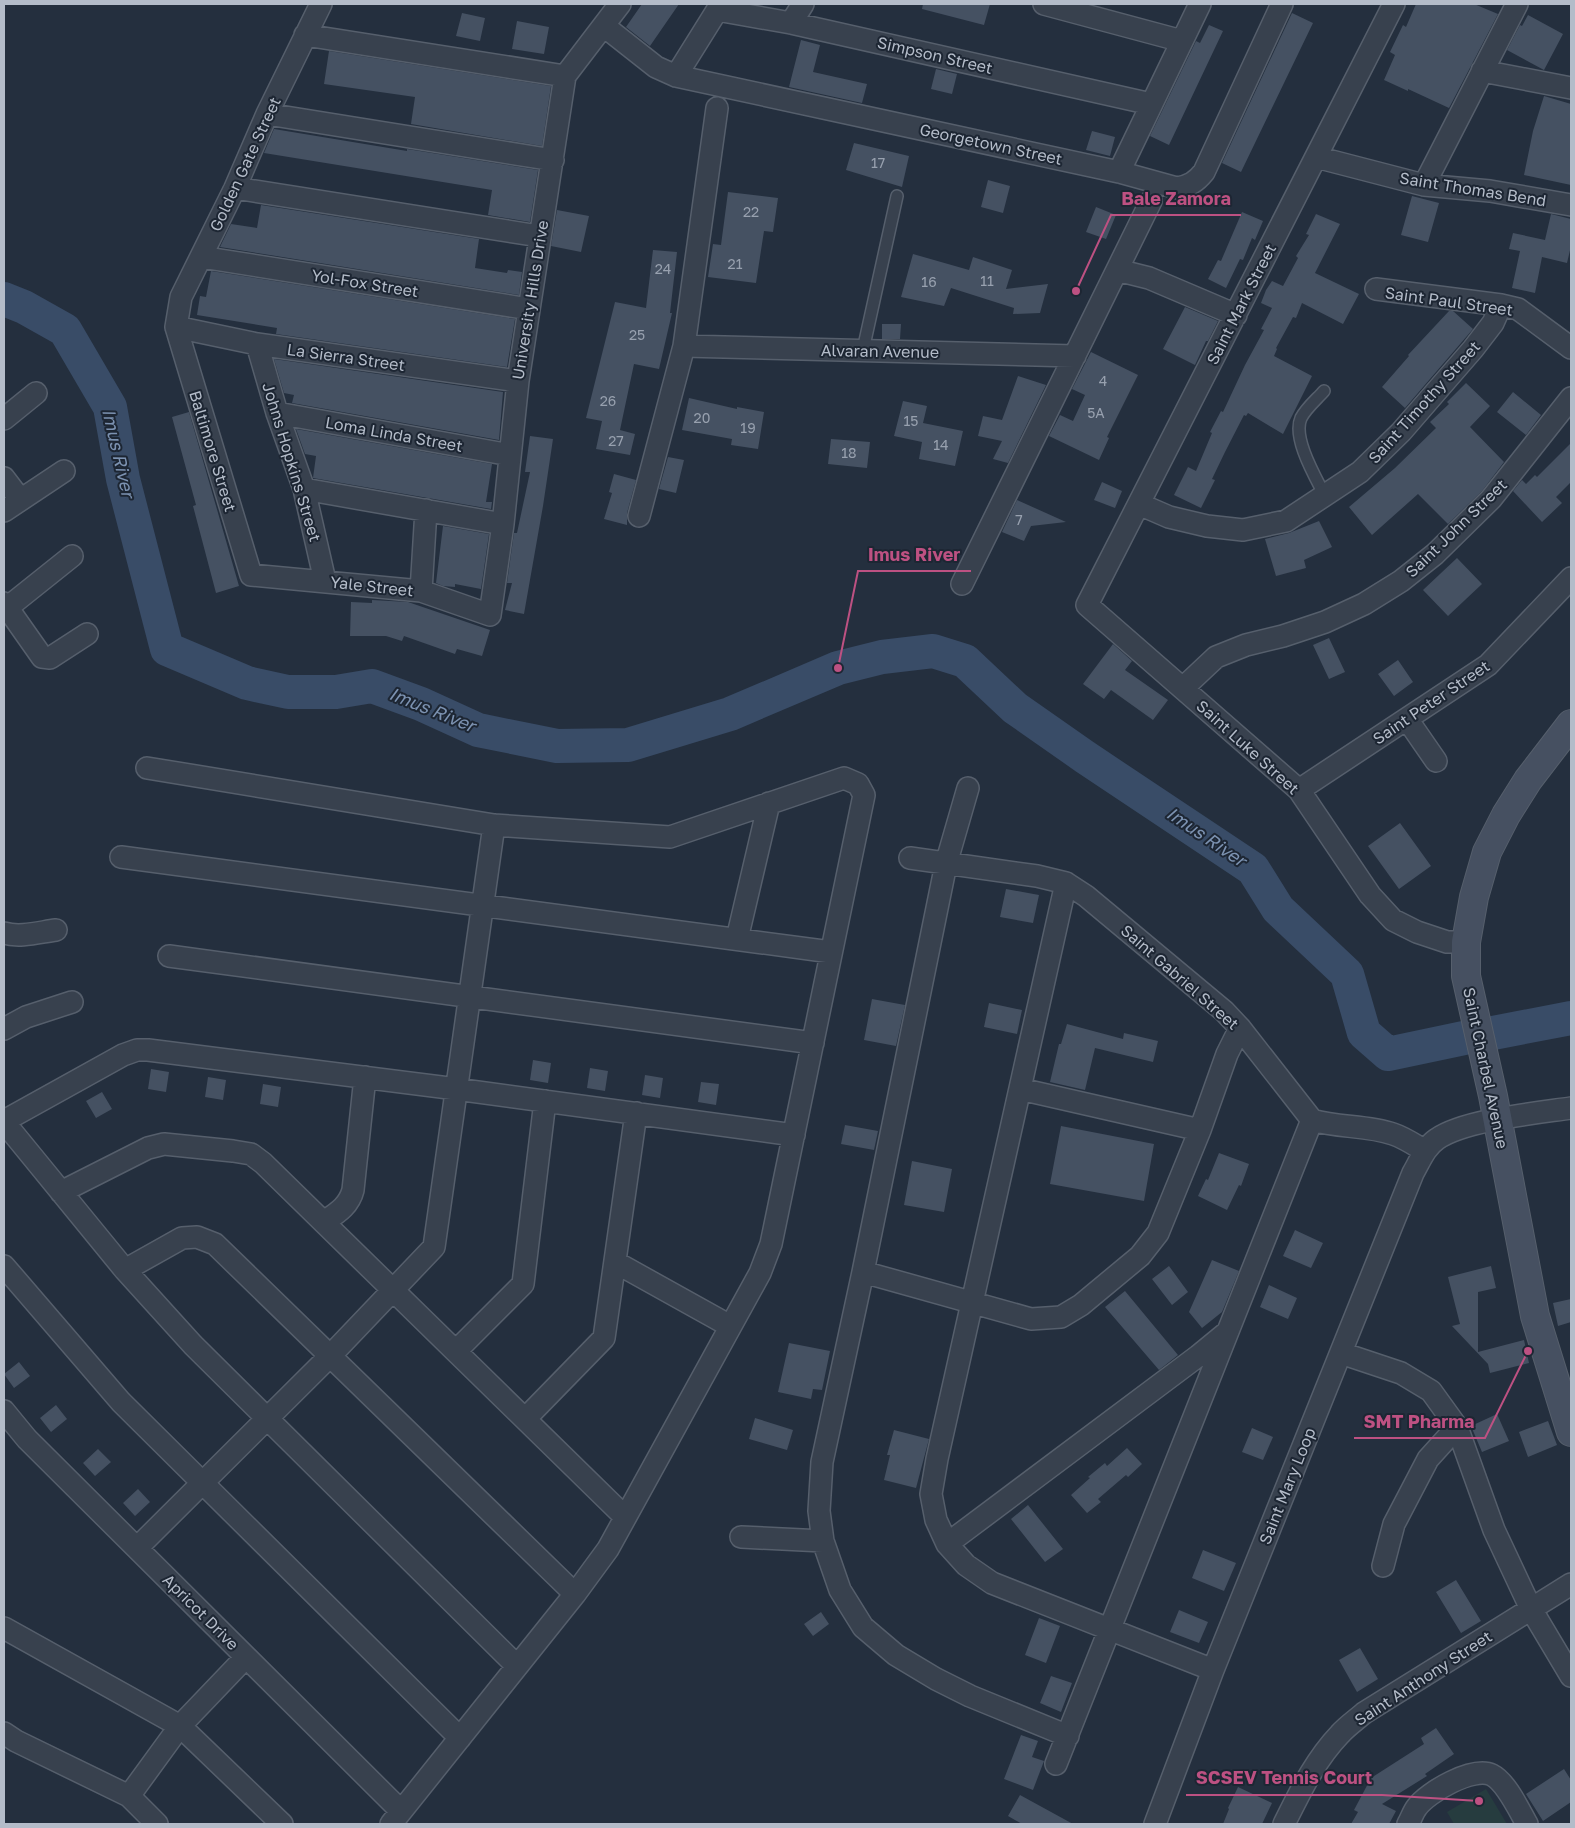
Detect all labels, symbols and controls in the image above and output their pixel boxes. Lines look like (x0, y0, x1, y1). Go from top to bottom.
street label: Simpson Street (875, 32, 995, 78)
street label: Golden Gate Street (205, 94, 285, 234)
street label: Georgetown Street (918, 119, 1064, 169)
house number: 17 (871, 154, 885, 171)
street label: Saint Thomas Bend (1398, 168, 1548, 210)
callout: Bale Zamora (1111, 182, 1241, 215)
text: Bale Zamora (1121, 187, 1231, 209)
house number: 22 (743, 203, 759, 220)
street label: University Hills Drive (508, 219, 552, 381)
street label: Saint Mark Street (1202, 240, 1280, 368)
house number: 21 (728, 255, 743, 272)
house number: 24 (655, 260, 671, 277)
street label: Yol-Fox Street (310, 265, 420, 301)
house number: 11 (980, 272, 994, 289)
house number: 16 (921, 273, 937, 290)
street label: Saint Paul Street (1384, 282, 1514, 320)
house number: 25 (629, 326, 645, 343)
street label: Saint Timothy Street (1364, 337, 1484, 467)
street label: La Sierra Street (286, 339, 406, 375)
street label: Alvaran Avenue (821, 340, 939, 362)
house number: 4 (1099, 372, 1107, 389)
street label: Johns Hopkins Street (258, 380, 326, 544)
street label: Baltimore Street (185, 388, 241, 514)
house number: 26 (600, 392, 616, 409)
house number: 5A (1087, 404, 1105, 421)
water label: Imus River (98, 406, 141, 502)
house number: 20 (694, 409, 710, 426)
street label: Loma Linda Street (324, 412, 464, 456)
house number: 15 (904, 412, 918, 429)
house number: 19 (740, 419, 756, 436)
house number: 27 (608, 432, 624, 449)
house number: 14 (933, 436, 949, 453)
house number: 18 (841, 444, 857, 461)
street label: Saint John Street (1401, 475, 1511, 581)
house number: 7 (1015, 511, 1023, 528)
callout: Imus River (858, 538, 971, 571)
text: Imus River (868, 543, 960, 565)
street label: Yale Street (329, 572, 415, 600)
street label: Saint Peter Street (1369, 656, 1493, 748)
water label: Imus River (386, 682, 481, 737)
street label: Saint Luke Street (1192, 696, 1304, 798)
water label: Imus River (1163, 802, 1253, 872)
street label: Saint Gabriel Street (1117, 920, 1243, 1034)
street label: Saint Charbel Avenue (1459, 986, 1513, 1150)
callout: SMT Pharma (1354, 1405, 1485, 1438)
text: SMT Pharma (1364, 1410, 1474, 1432)
street label: Saint Mary Loop (1254, 1425, 1320, 1547)
street label: Apricot Drive (159, 1570, 243, 1654)
street label: Saint Anthony Street (1351, 1626, 1495, 1730)
callout: SCSEV Tennis Court (1186, 1762, 1382, 1795)
text: SCSEV Tennis Court (1196, 1766, 1372, 1788)

